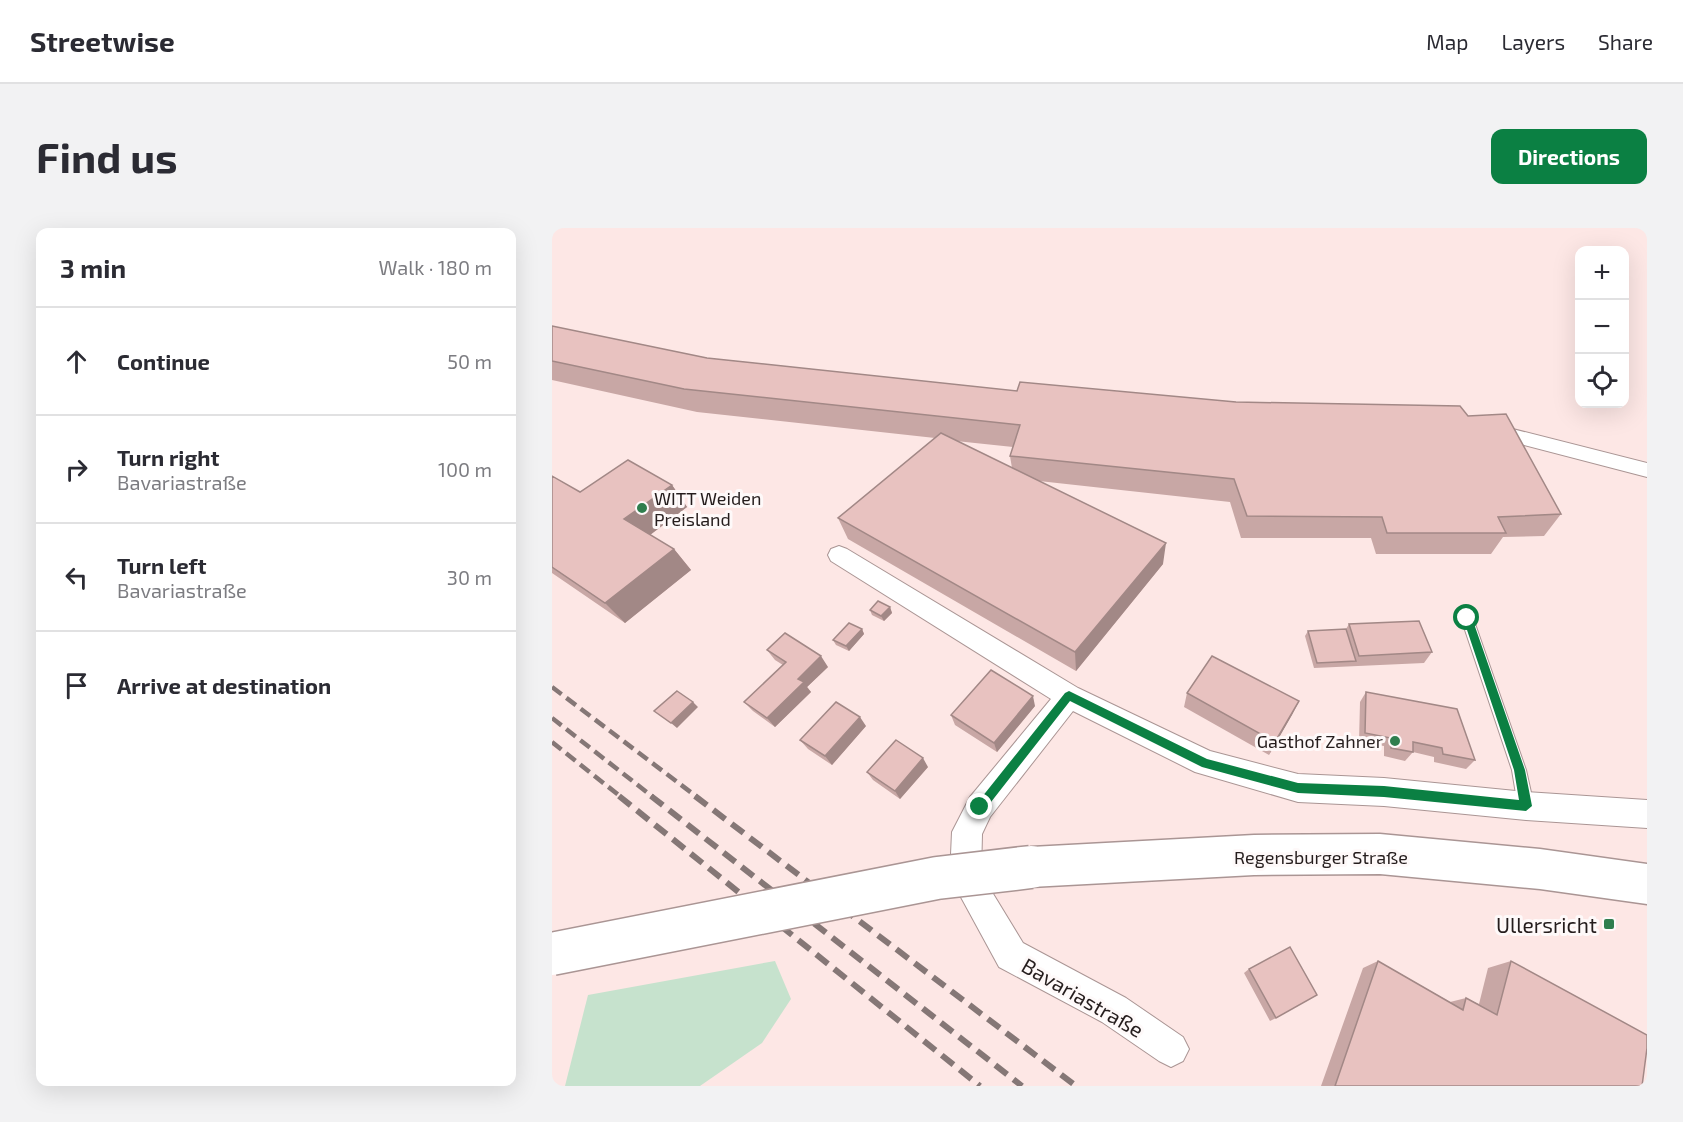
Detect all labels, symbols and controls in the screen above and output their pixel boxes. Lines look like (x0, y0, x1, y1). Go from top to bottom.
text: Streetwise (30, 24, 175, 58)
text: Map (1426, 29, 1468, 54)
text: Layers (1501, 29, 1565, 54)
text: Share (1598, 29, 1653, 54)
button: Directions (1491, 129, 1647, 184)
text: Find us (36, 131, 178, 181)
map controls (1575, 246, 1629, 408)
button: + (1575, 246, 1629, 300)
text: 3 min (60, 252, 126, 283)
text: Walk · 180 m (379, 255, 492, 279)
button: − (1575, 300, 1629, 354)
icon: ahead (60, 345, 93, 378)
text: Continue (117, 348, 210, 374)
text: 50 m (447, 349, 492, 373)
button: locate (1575, 354, 1629, 408)
text: Turn right (117, 444, 219, 470)
icon: right (60, 453, 93, 486)
text: 100 m (438, 457, 492, 481)
text: Bavariastraße (117, 470, 247, 494)
place label: WITT Weiden Preisland (654, 487, 761, 530)
marker: WITT Weiden Preisland (635, 501, 649, 515)
text: Turn left (117, 552, 206, 578)
icon: left (60, 561, 93, 594)
text: 30 m (447, 565, 492, 589)
text: Bavariastraße (117, 578, 247, 602)
route start (1453, 604, 1479, 630)
icon: arrive (60, 669, 93, 702)
text: Arrive at destination (117, 672, 331, 698)
place label: Gasthof Zahner (1257, 730, 1383, 752)
marker: Gasthof Zahner (1388, 734, 1402, 748)
route end (966, 793, 992, 819)
street label: Regensburger Straße (1234, 846, 1408, 868)
place label: Ullersricht (1496, 912, 1597, 937)
marker: Ullersricht (1602, 917, 1616, 931)
street label: Bavariastraße (1018, 952, 1148, 1042)

